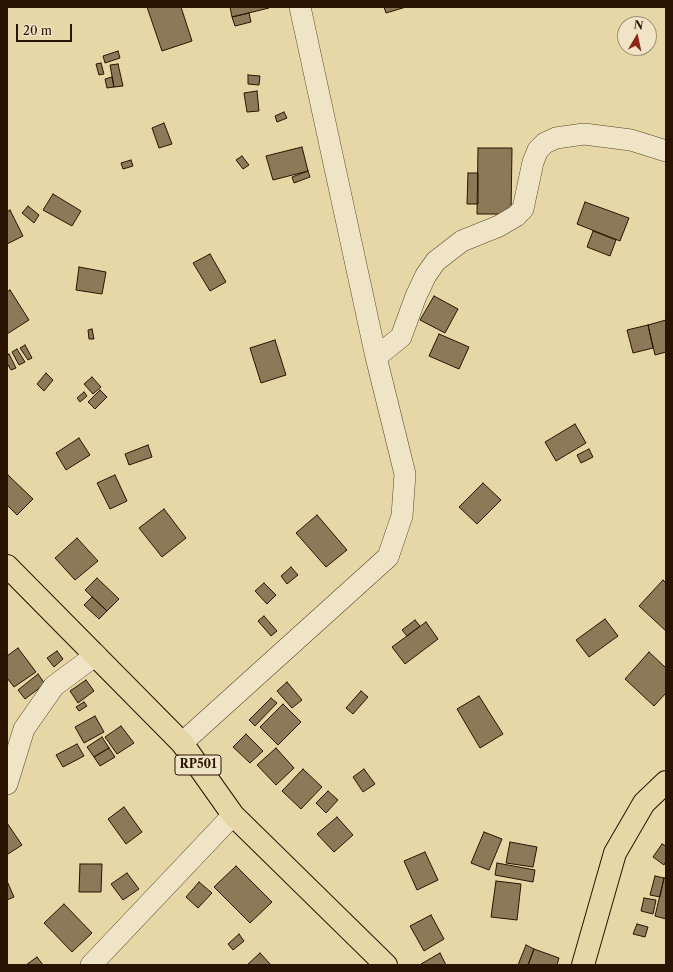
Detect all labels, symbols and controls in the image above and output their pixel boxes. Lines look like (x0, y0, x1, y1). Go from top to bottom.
scale bar (18, 16, 74, 42)
north arrow (617, 16, 657, 56)
text: N (633, 17, 645, 33)
text: 20 m (23, 23, 52, 38)
road number: RP501 (175, 755, 221, 775)

